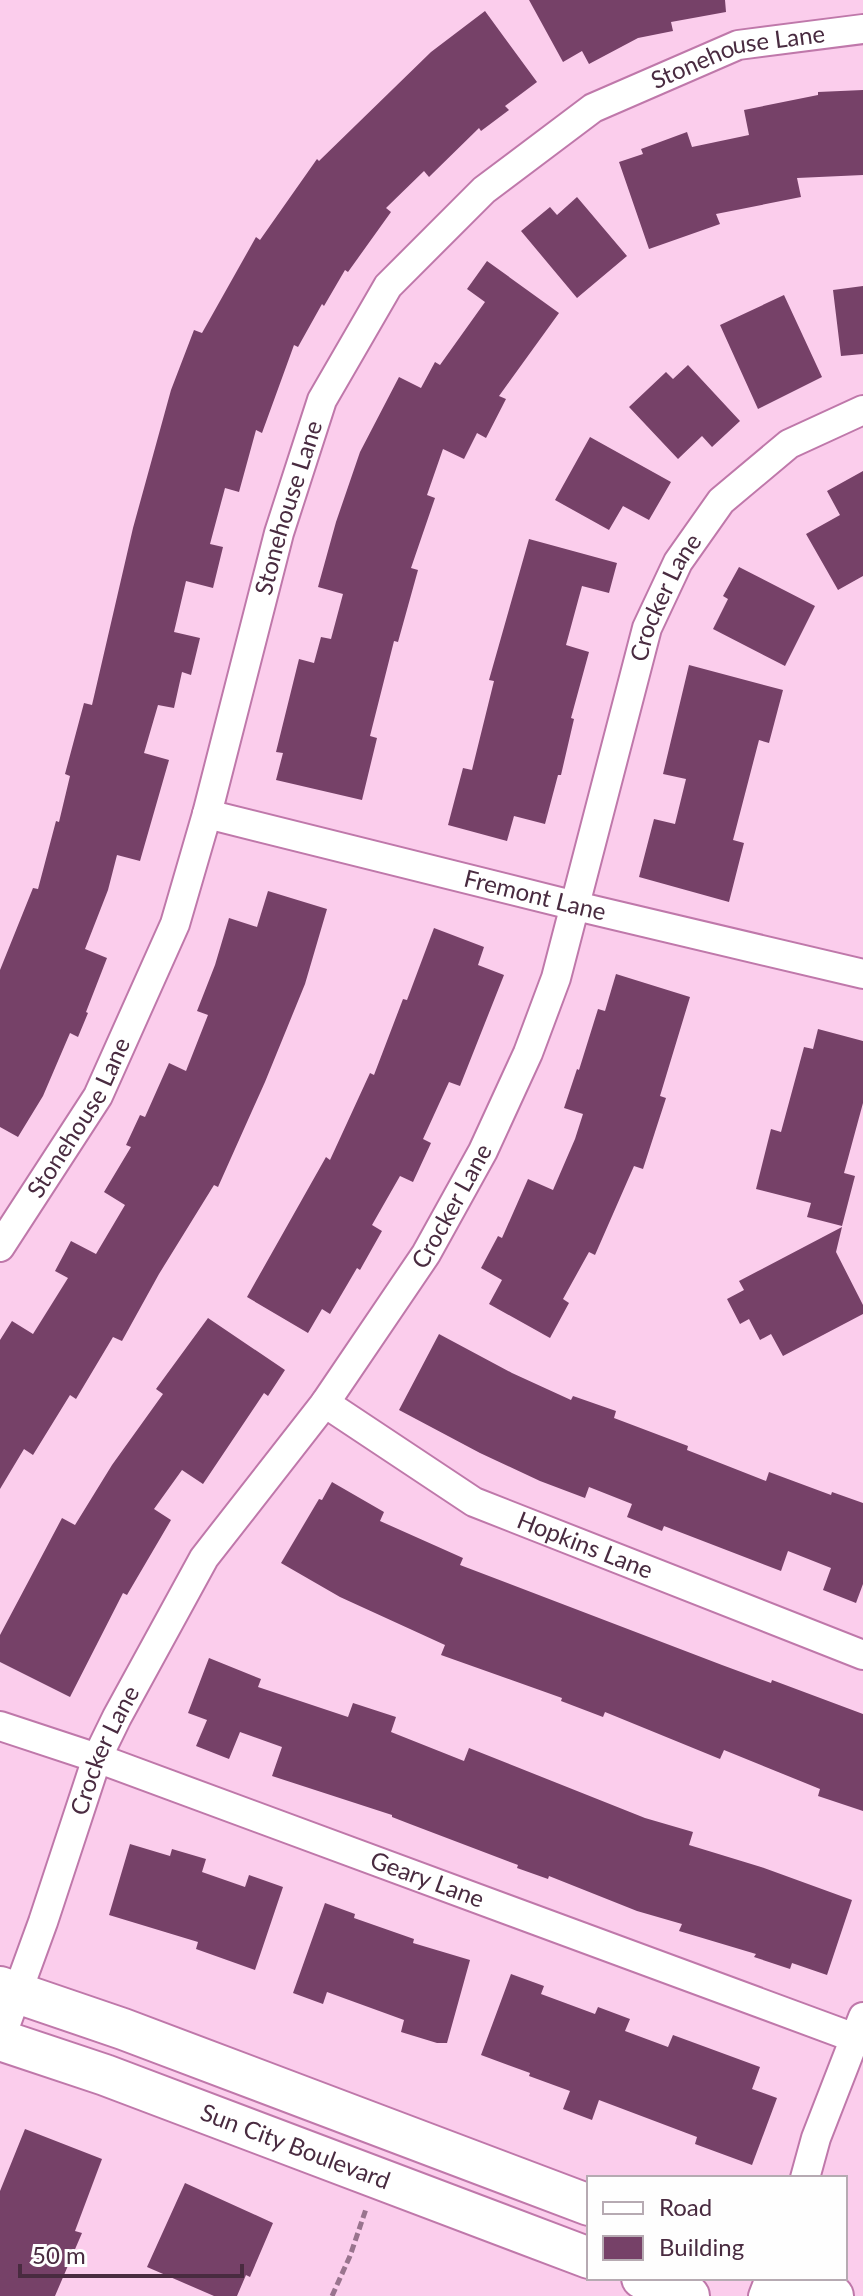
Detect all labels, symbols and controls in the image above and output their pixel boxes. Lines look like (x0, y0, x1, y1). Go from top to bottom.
street label: Stonehouse Lane (646, 18, 826, 94)
street label: Stonehouse Lane (248, 416, 327, 598)
street label: Crocker Lane (623, 527, 707, 664)
street label: Fremont Lane (461, 863, 609, 926)
street label: Stonehouse Lane (20, 1033, 135, 1202)
street label: Crocker Lane (404, 1138, 497, 1274)
street label: Hopkins Lane (513, 1504, 657, 1584)
street label: Crocker Lane (63, 1680, 144, 1818)
street label: Geary Lane (367, 1844, 488, 1913)
street label: Sun City Boulevard (197, 2097, 395, 2194)
legend (587, 2176, 847, 2280)
text: Road (659, 2192, 712, 2221)
scale bar (20, 2228, 242, 2278)
text: Building (659, 2232, 744, 2261)
text: 50 m (32, 2240, 86, 2269)

